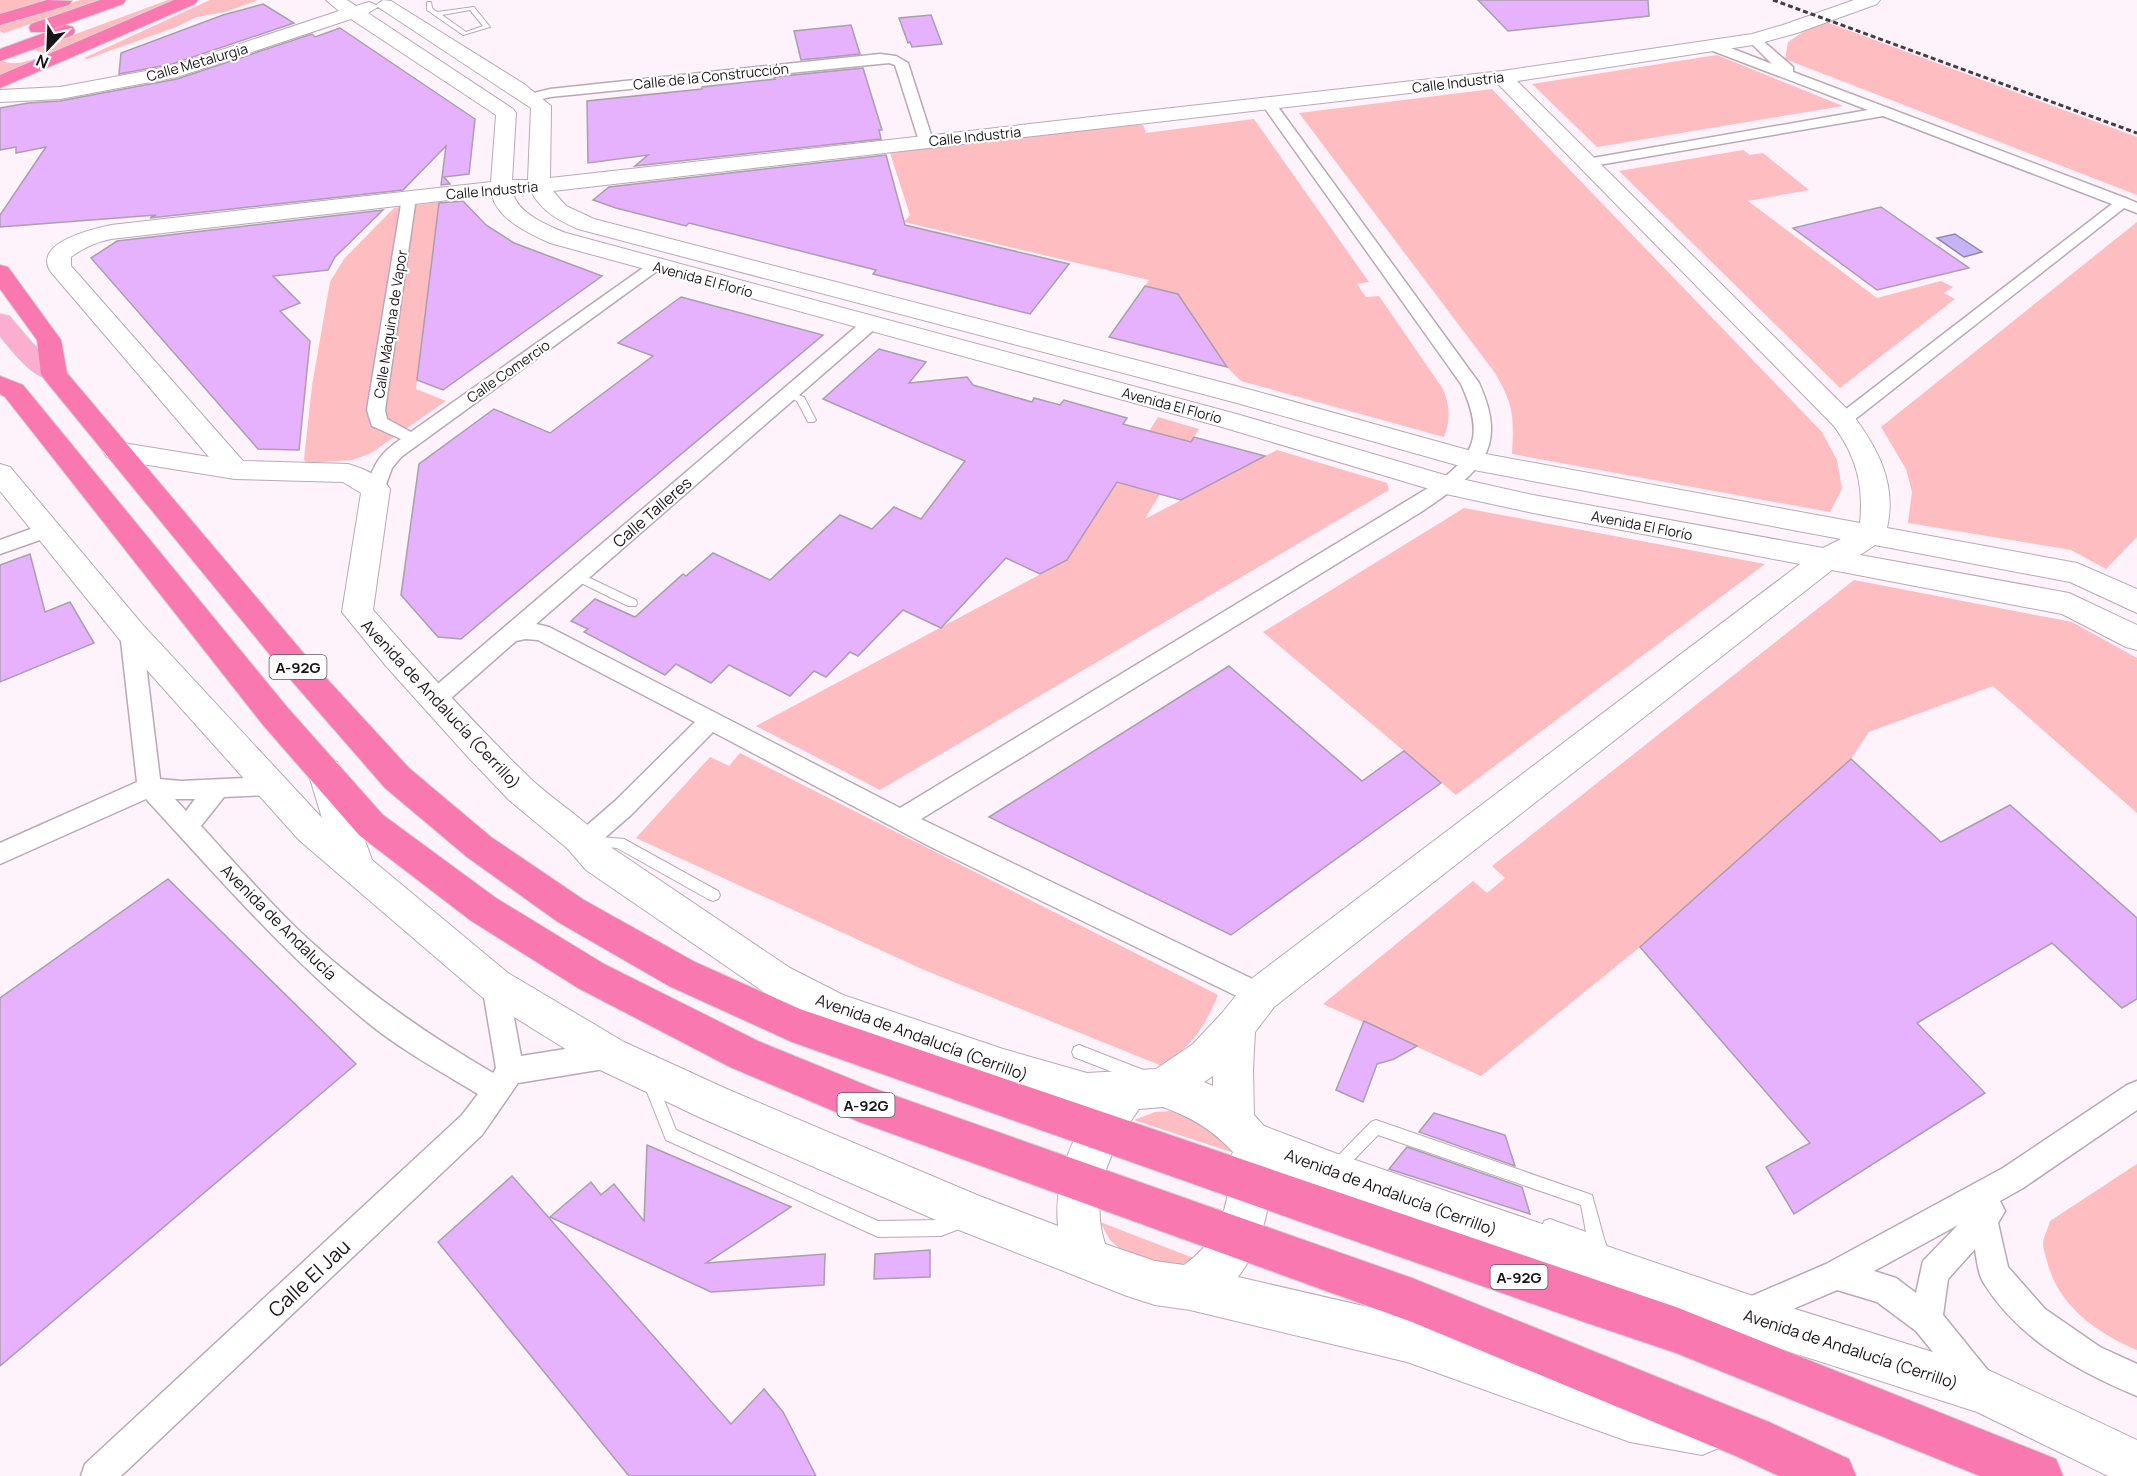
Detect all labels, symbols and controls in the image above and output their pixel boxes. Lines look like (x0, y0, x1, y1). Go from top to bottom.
north arrow (18, 18, 78, 78)
street label: Calle Metalurgia (144, 38, 250, 86)
text: N (33, 49, 52, 74)
street label: Calle de la Construcción (632, 58, 790, 94)
street label: Calle Industria (1411, 67, 1505, 97)
street label: Calle Industria (928, 122, 1022, 150)
street label: Calle Industria (445, 177, 539, 203)
street label: Calle Máquina de Vapor (369, 248, 411, 400)
street label: Avenida El Florío (651, 257, 755, 301)
street label: Calle Comercio (463, 335, 553, 407)
street label: Avenida El Florío (1120, 383, 1224, 427)
street label: Calle Talleres (608, 472, 696, 552)
street label: Avenida El Florío (1590, 506, 1694, 544)
street label: Avenida de Andalucía (Cerrillo) (356, 614, 526, 794)
road number: A-92G (270, 655, 326, 679)
street label: Avenida de Andalucía (216, 859, 342, 985)
street label: Avenida de Andalucía (Cerrillo) (813, 988, 1031, 1086)
road number: A-92G (838, 1093, 894, 1117)
street label: Avenida de Andalucía (Cerrillo) (1282, 1143, 1500, 1241)
street label: Calle El Jau (262, 1233, 356, 1323)
road number: A-92G (1490, 1265, 1547, 1289)
street label: Avenida de Andalucía (Cerrillo) (1741, 1304, 1961, 1394)

